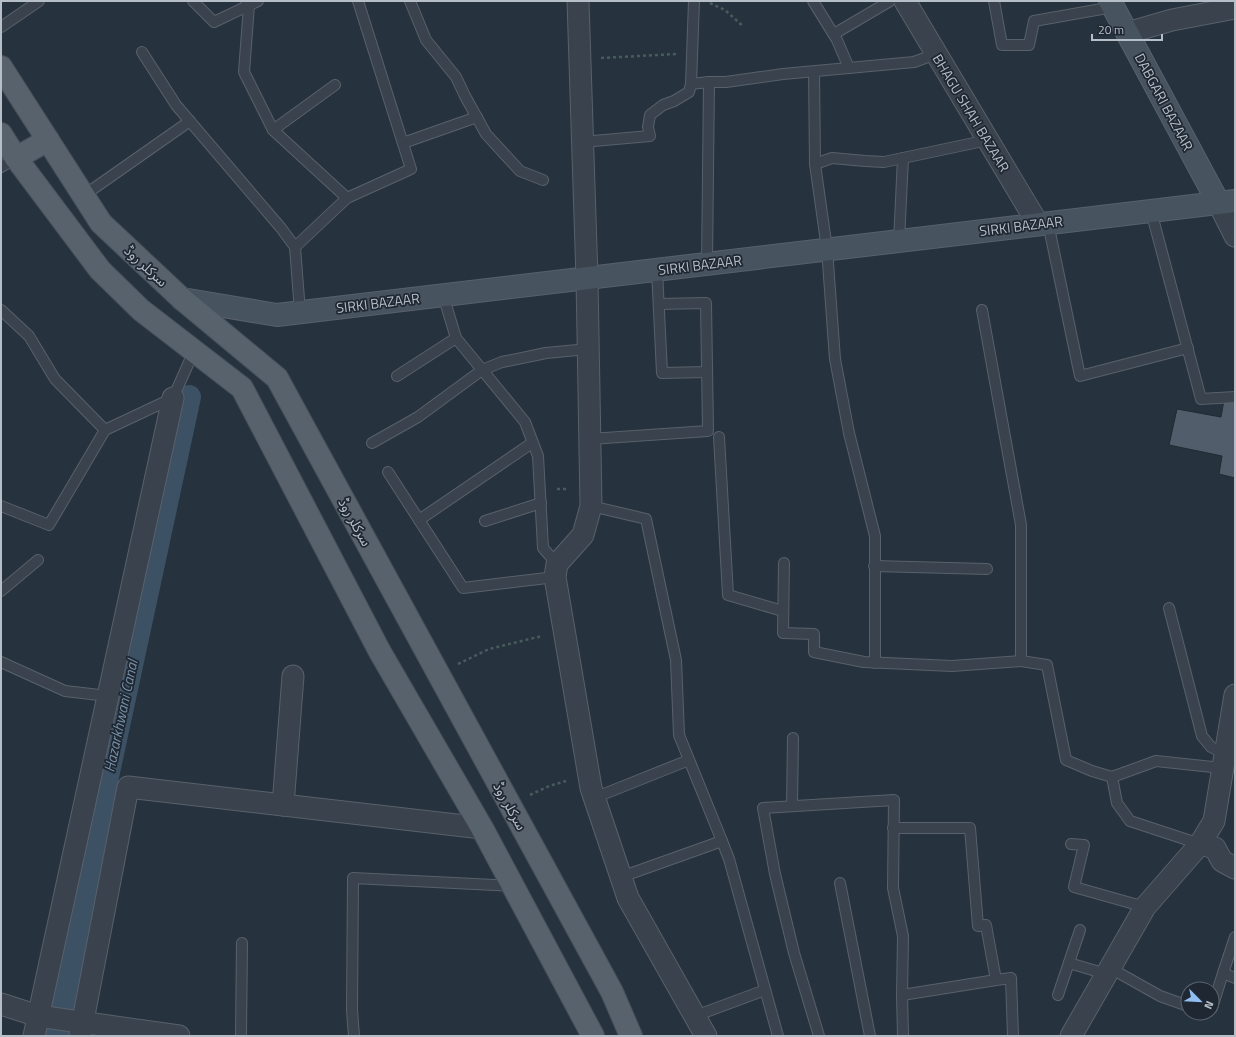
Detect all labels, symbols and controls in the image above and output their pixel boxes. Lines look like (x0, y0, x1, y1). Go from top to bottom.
scale bar (1092, 16, 1162, 42)
text: 20 m (1098, 20, 1124, 39)
street label: DABGARI BAZAAR (1130, 49, 1199, 154)
street label: BHAGU SHAH BAZAAR (928, 50, 1015, 176)
street label: SIRKI BAZAAR (978, 210, 1064, 241)
street label: سرکلر روڈ (120, 240, 173, 291)
street label: SIRKI BAZAAR (657, 249, 743, 280)
street label: SIRKI BAZAAR (335, 287, 421, 318)
street label: سرکلر روڈ (333, 494, 377, 550)
water label: Hazarkhwani Canal (97, 656, 144, 774)
street label: سرکلر روڈ (488, 778, 532, 834)
north arrow (1180, 981, 1220, 1021)
text: N (1200, 998, 1218, 1012)

